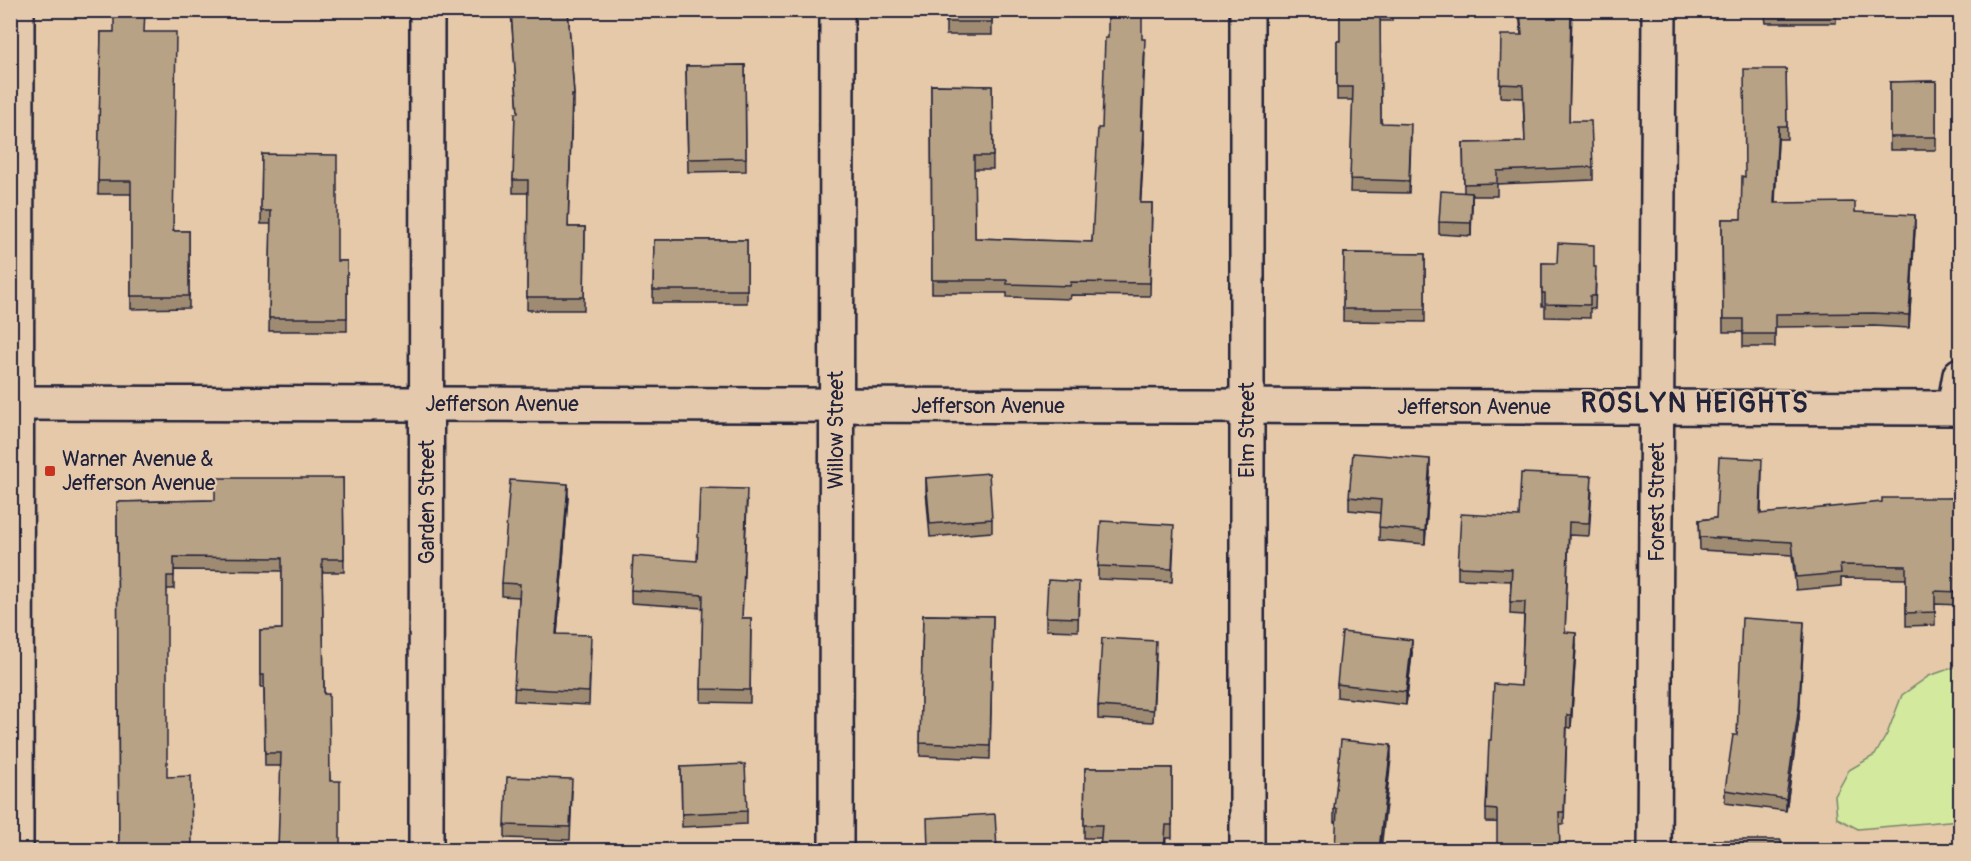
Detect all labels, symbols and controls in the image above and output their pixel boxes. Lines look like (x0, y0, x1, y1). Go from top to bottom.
street label: Willow Street (823, 370, 850, 489)
street label: Elm Street (1234, 381, 1261, 478)
district label: ROSLYN HEIGHTS (1581, 387, 1809, 420)
street label: Jefferson Avenue (425, 391, 579, 418)
street label: Jefferson Avenue (911, 393, 1065, 420)
street label: Jefferson Avenue (1397, 394, 1551, 421)
street label: Garden Street (414, 439, 441, 564)
street label: Forest Street (1644, 442, 1671, 562)
place label: Warner Avenue & Jefferson Avenue (62, 446, 216, 497)
marker: Warner Avenue & Jefferson Avenue (43, 464, 57, 478)

